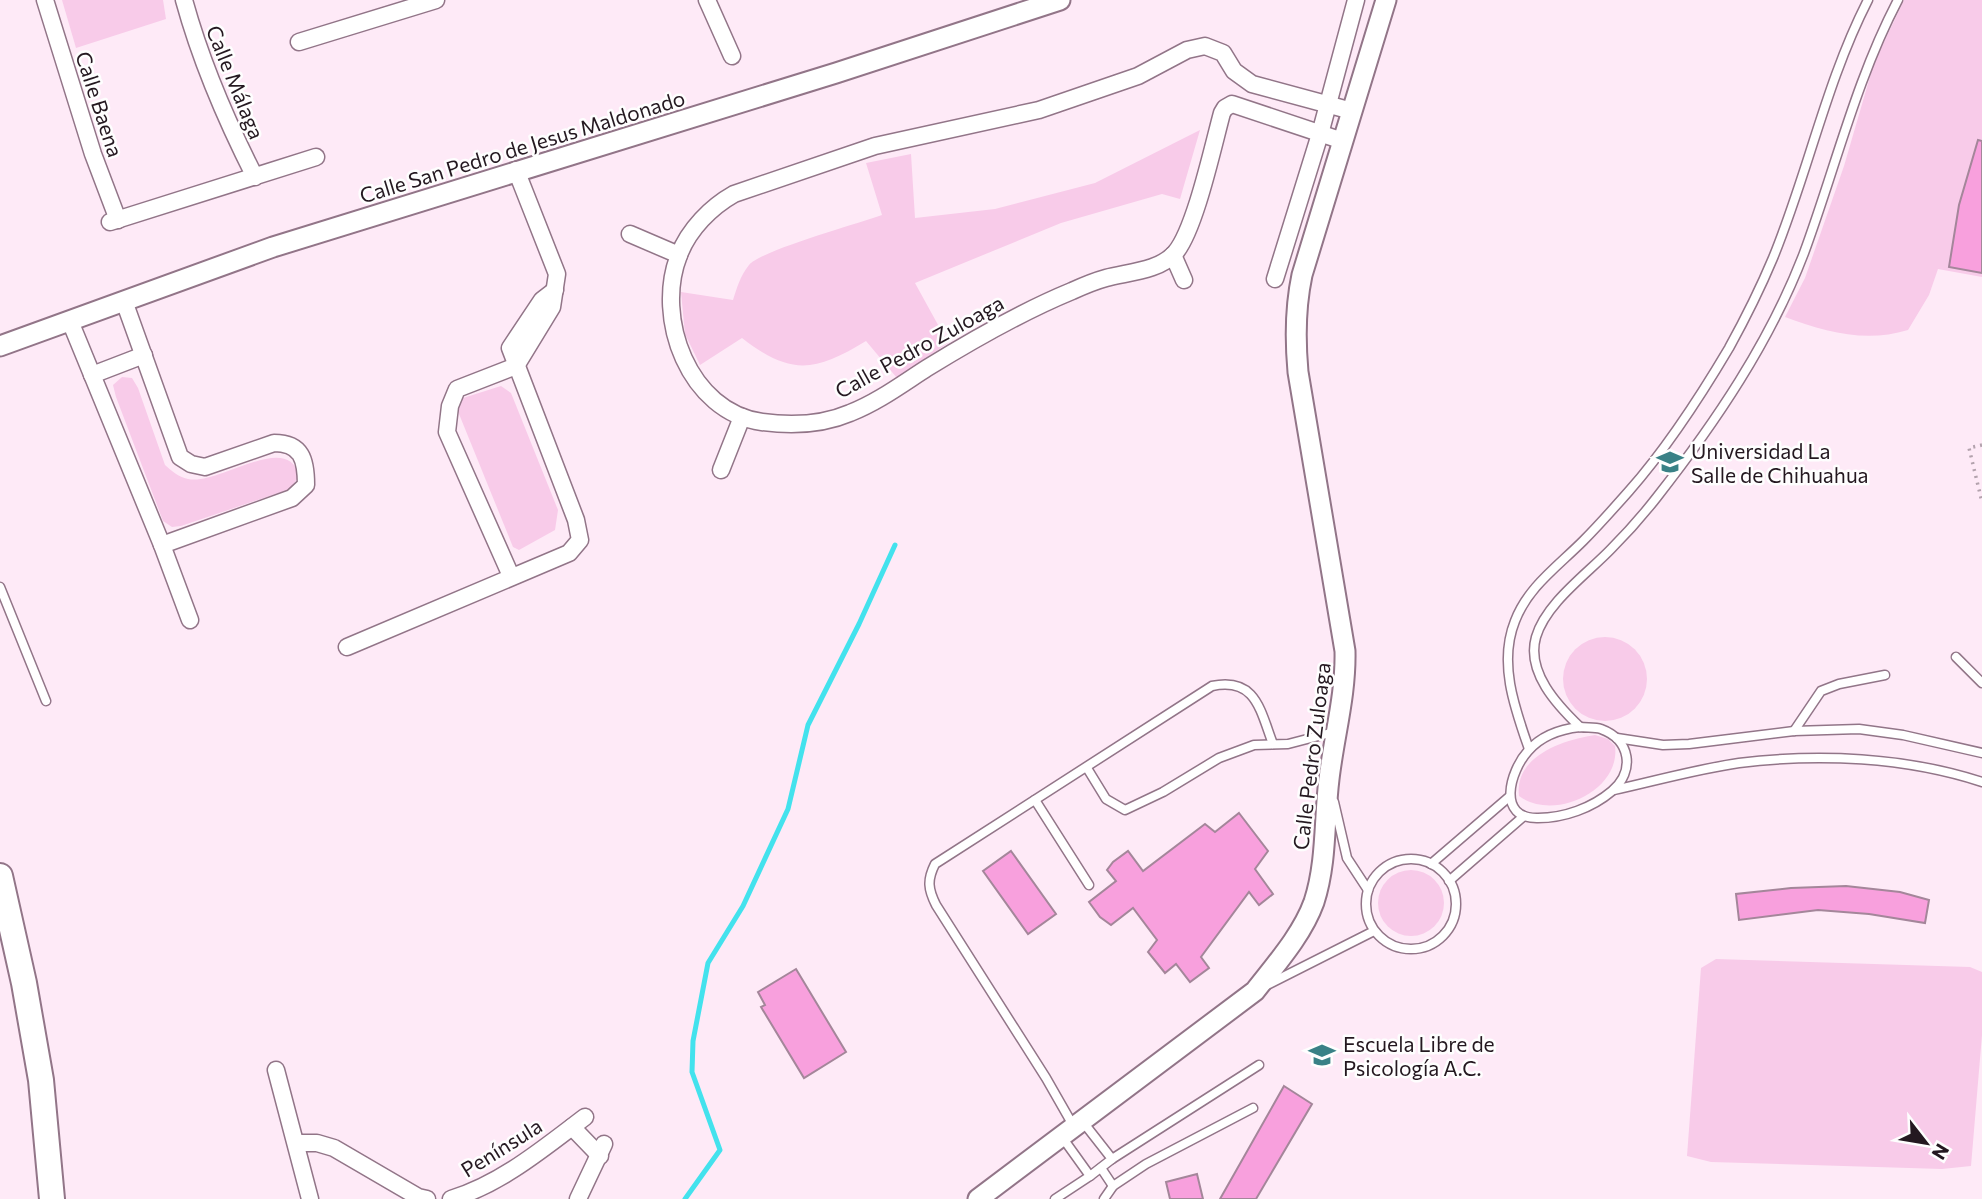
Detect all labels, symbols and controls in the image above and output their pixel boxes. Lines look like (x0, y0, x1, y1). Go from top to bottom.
street label: Calle Málaga (202, 21, 270, 143)
street label: Calle Baena (71, 48, 129, 160)
street label: Calle San Pedro de Jesus Maldonado (356, 84, 688, 208)
street label: Calle Pedro Zuloaga (830, 289, 1008, 403)
place label: Universidad La Salle de Chihuahua (1691, 438, 1869, 487)
school or university icon: Universidad La Salle de Chihuahua (1655, 447, 1685, 477)
street label: Calle Pedro Zuloaga (1287, 661, 1335, 851)
place label: Escuela Libre de Psicología A.C. (1343, 1031, 1495, 1080)
school or university icon: Escuela Libre de Psicología A.C. (1307, 1040, 1337, 1070)
north arrow (1891, 1108, 1961, 1178)
street label: Península (456, 1112, 546, 1182)
text: N (1927, 1140, 1955, 1164)

